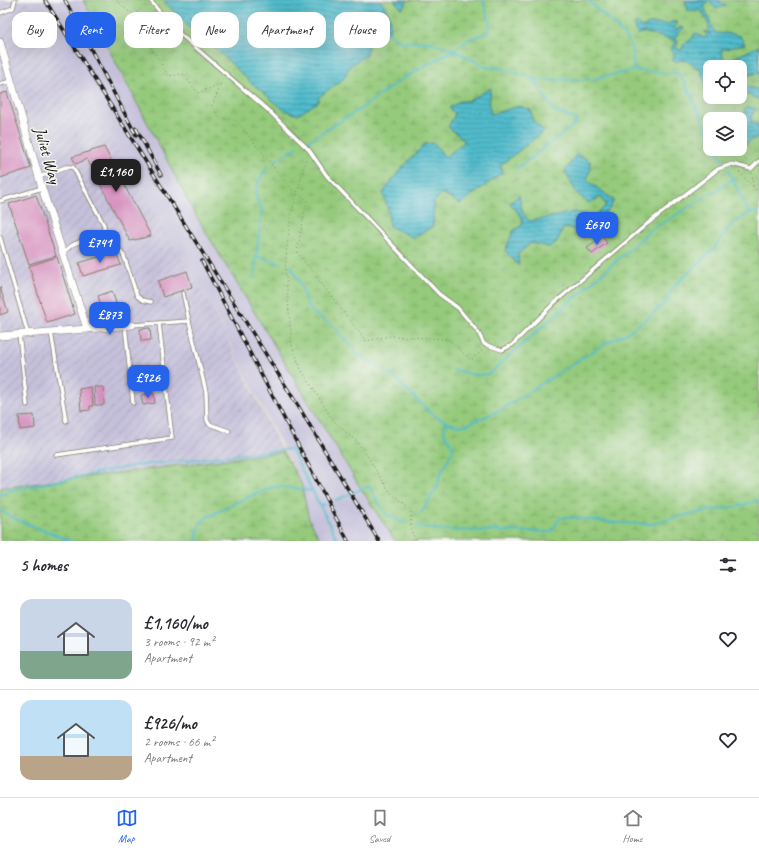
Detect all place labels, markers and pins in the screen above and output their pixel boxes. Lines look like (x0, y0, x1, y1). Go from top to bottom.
pin: £1,160 (83, 159, 149, 193)
pin: £670 (573, 212, 621, 246)
pin: £741 (76, 230, 124, 264)
pin: £873 (86, 302, 134, 336)
pin: £926 (124, 365, 172, 399)

